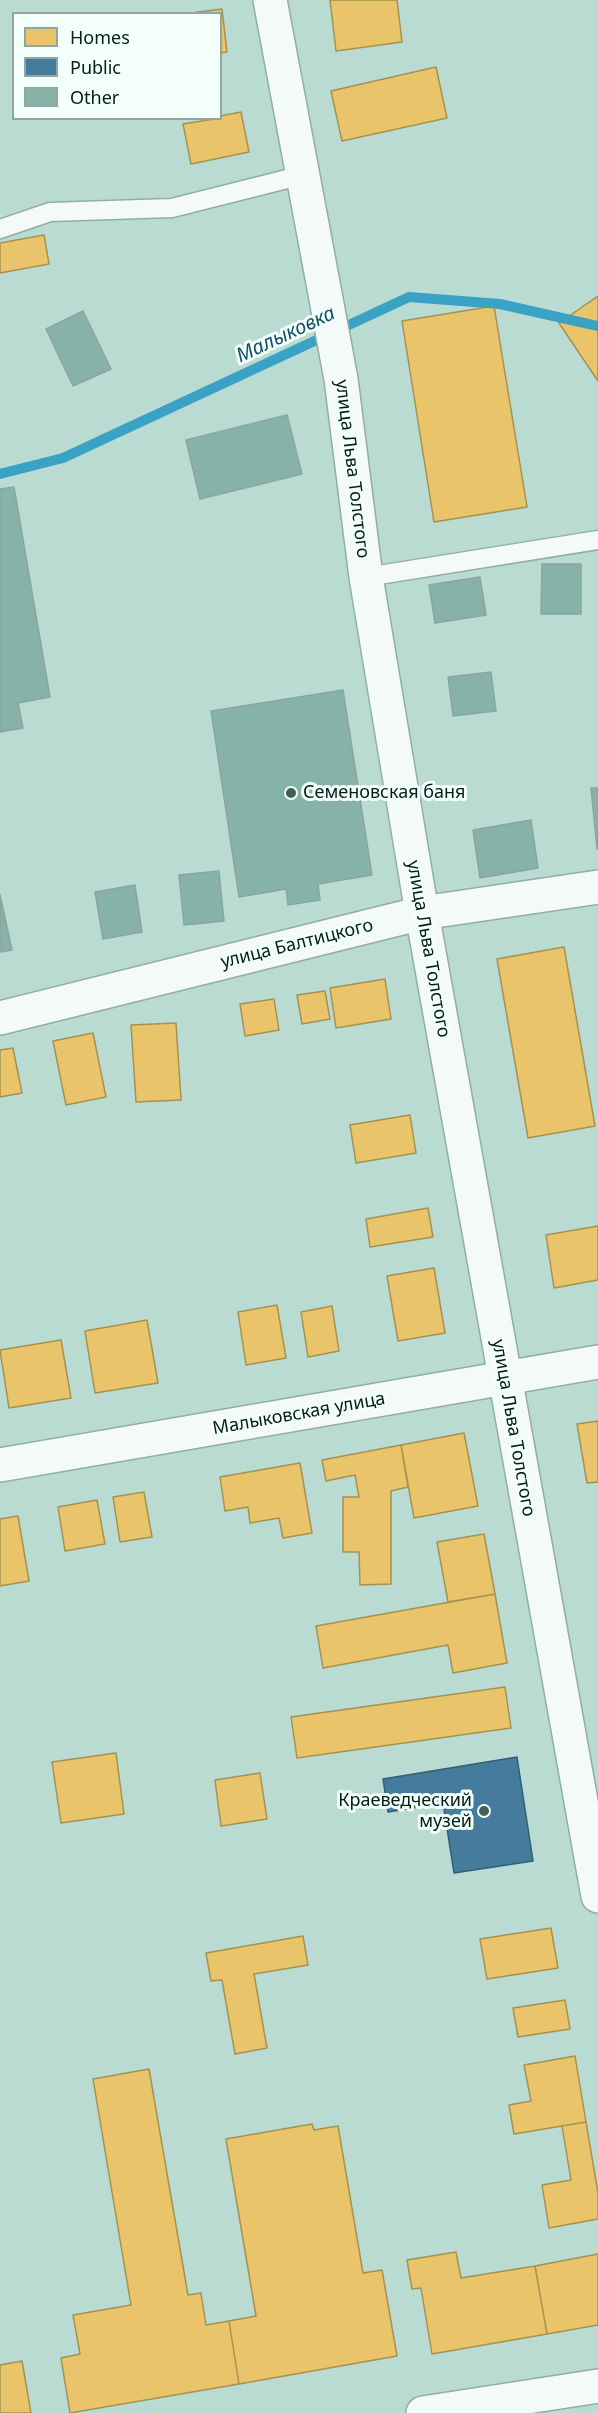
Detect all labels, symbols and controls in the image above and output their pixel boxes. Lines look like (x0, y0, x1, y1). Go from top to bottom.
legend (12, 12, 222, 120)
text: Homes (70, 25, 130, 49)
text: Public (70, 55, 121, 79)
text: Other (70, 85, 119, 109)
water label: Малыковка (233, 302, 339, 368)
street label: улица Льва Толстого (330, 379, 374, 559)
place label: Семеновская баня (303, 782, 465, 804)
marker: Семеновская баня (284, 786, 298, 800)
street label: улица Льва Толстого (402, 859, 454, 1039)
street label: улица Балтицкого (219, 915, 375, 973)
street label: улица Льва Толстого (487, 1338, 539, 1518)
street label: Малыковская улица (211, 1388, 387, 1440)
place label: Краеведческий музей (338, 1790, 472, 1832)
marker: Краеведческий музей (477, 1804, 491, 1818)

